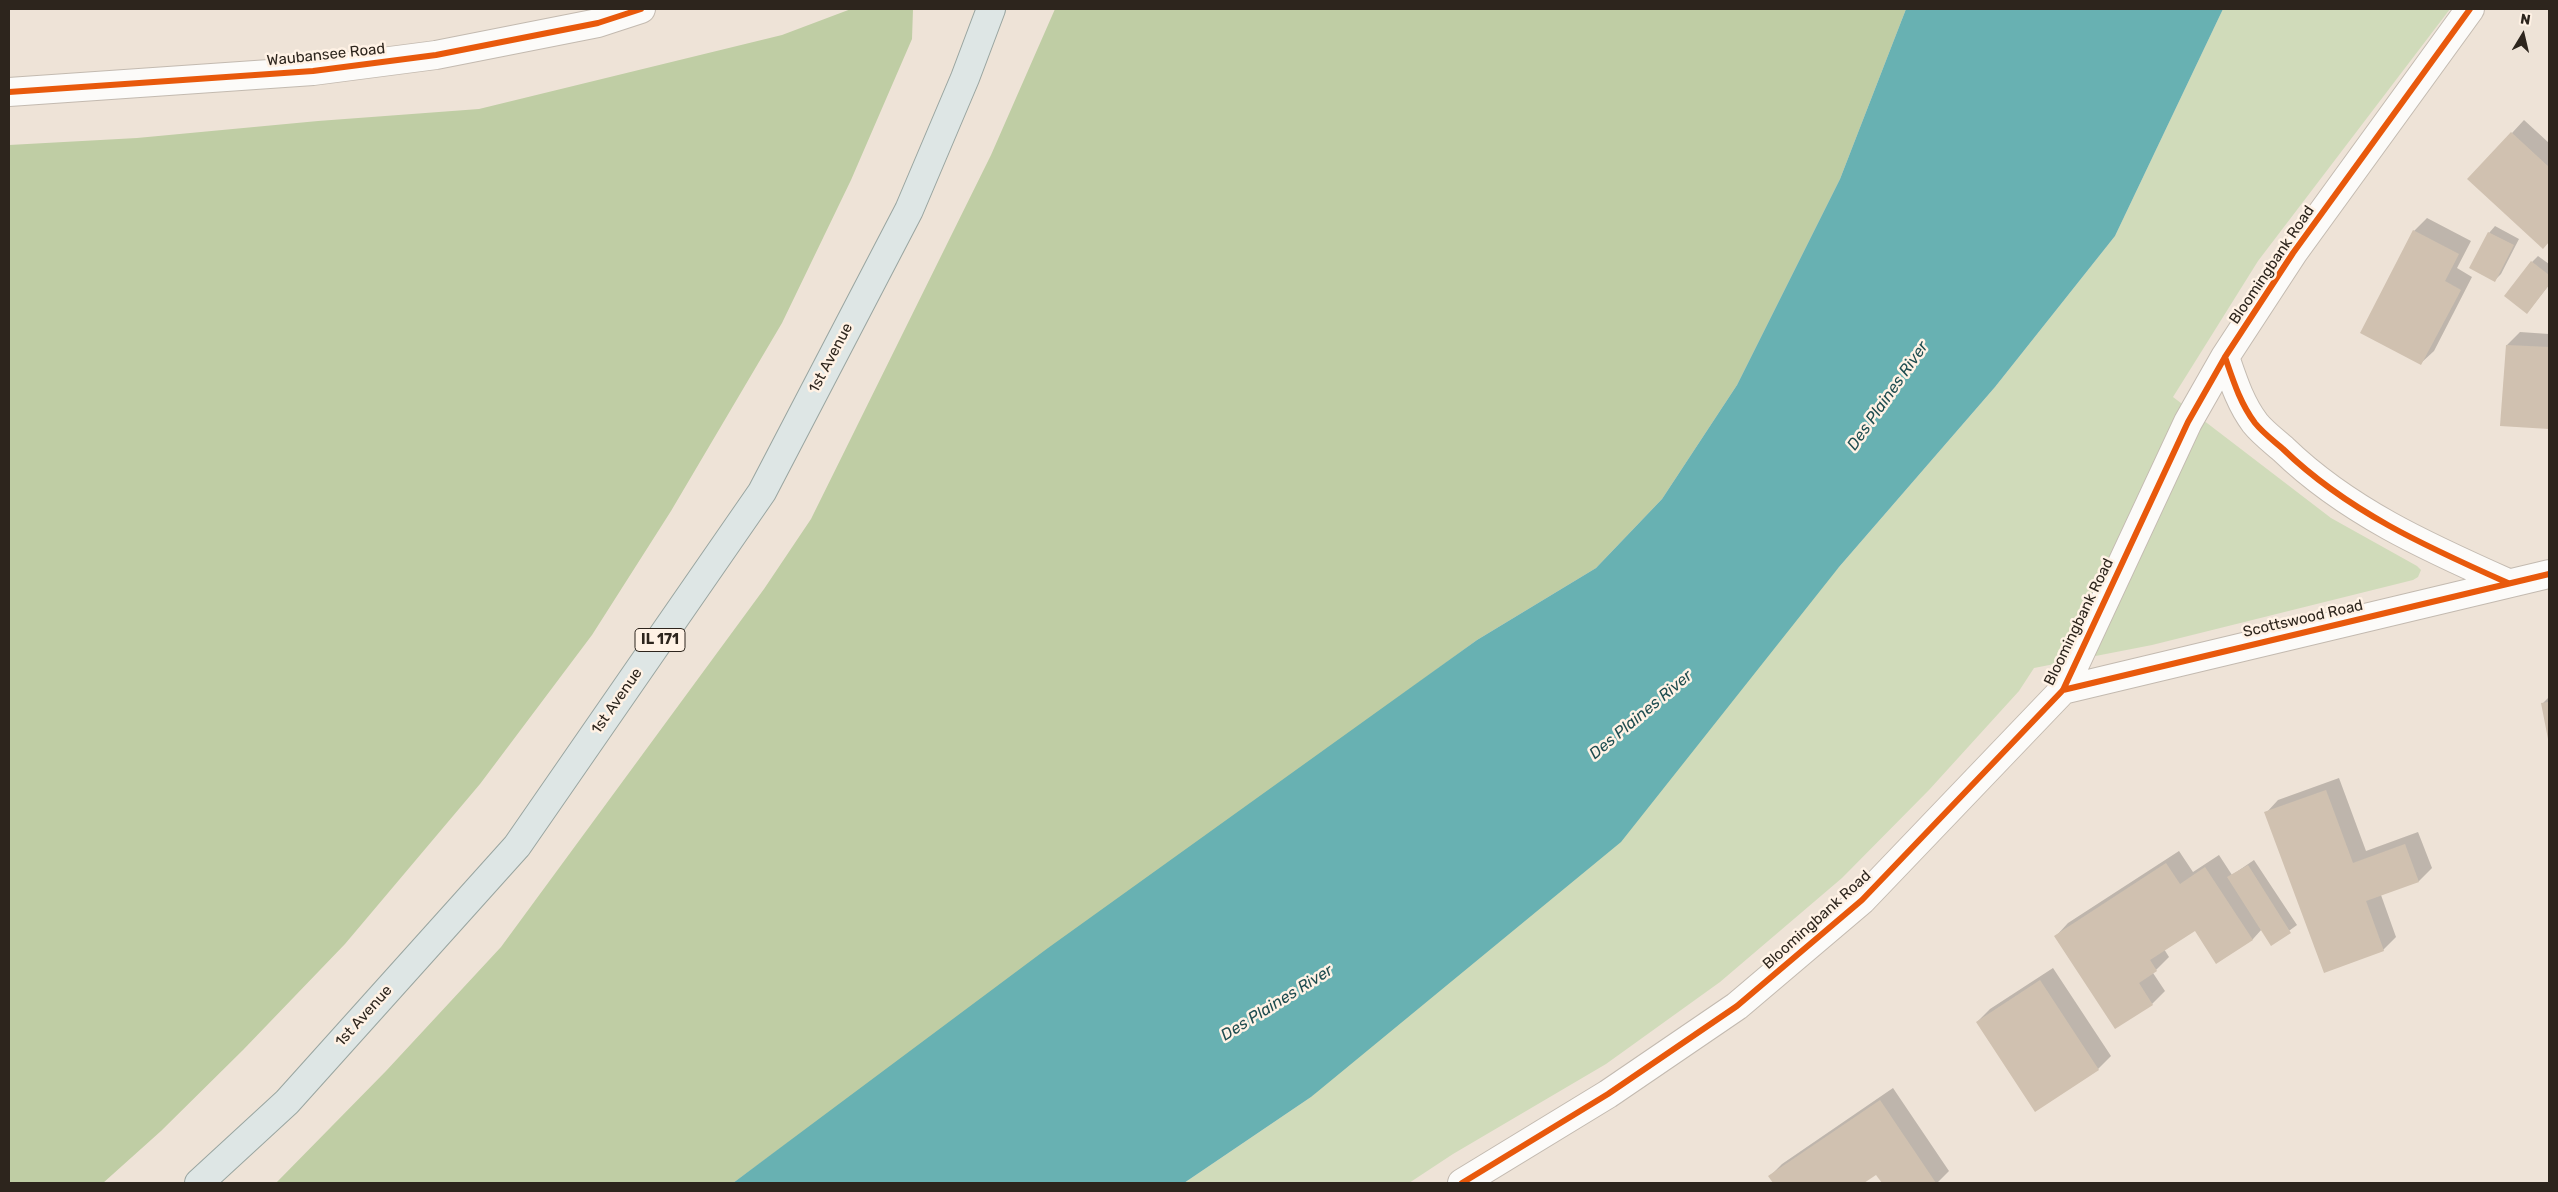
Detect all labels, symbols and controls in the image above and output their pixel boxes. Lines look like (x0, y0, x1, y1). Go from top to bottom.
north arrow (2498, 10, 2548, 60)
text: N (2519, 11, 2532, 29)
street label: Waubansee Road (266, 40, 386, 70)
street label: Bloomingbank Road (2226, 202, 2318, 328)
street label: 1st Avenue (805, 320, 857, 396)
water label: Des Plaines River (1843, 338, 1933, 454)
street label: Bloomingbank Road (2040, 556, 2118, 688)
street label: Scottswood Road (2241, 596, 2365, 642)
road number: IL 171 (635, 628, 685, 652)
street label: 1st Avenue (588, 665, 646, 737)
water label: Des Plaines River (1586, 666, 1696, 764)
street label: Bloomingbank Road (1759, 867, 1875, 973)
water label: Des Plaines River (1218, 961, 1336, 1045)
street label: 1st Avenue (332, 982, 396, 1050)

